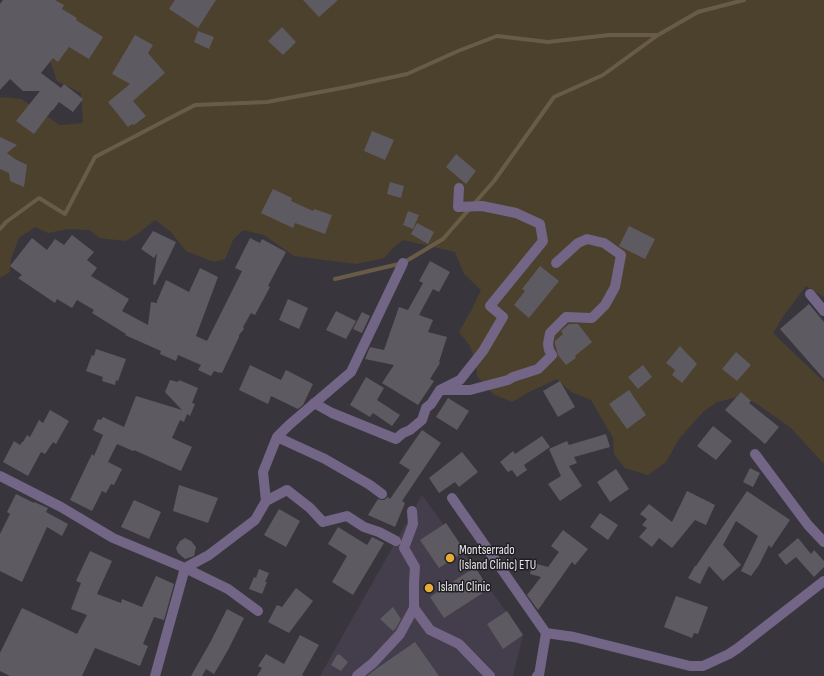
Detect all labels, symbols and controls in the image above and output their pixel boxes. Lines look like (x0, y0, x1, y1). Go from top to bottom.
place label: Montserrado (Island Clinic) ETU (459, 543, 536, 574)
marker: Montserrado (Island Clinic) ETU (444, 552, 456, 564)
place label: Island Clinic (438, 580, 490, 596)
marker: Island Clinic (423, 582, 435, 594)

